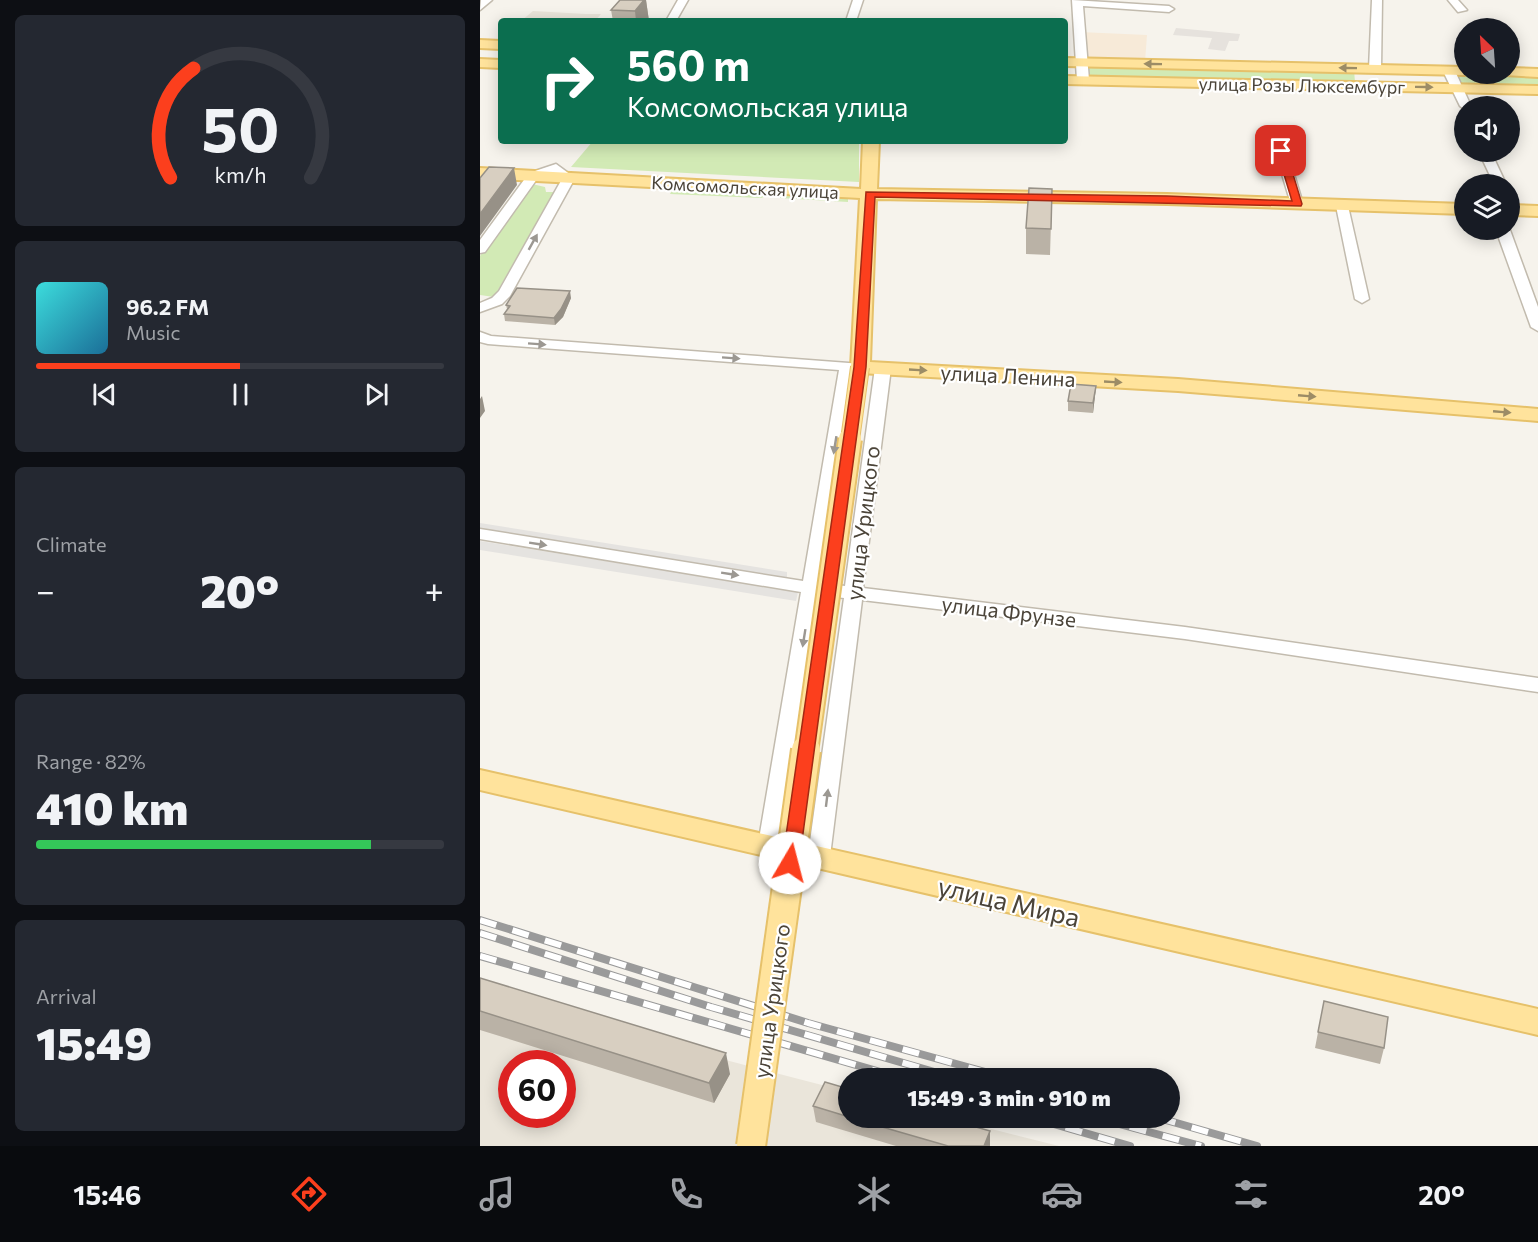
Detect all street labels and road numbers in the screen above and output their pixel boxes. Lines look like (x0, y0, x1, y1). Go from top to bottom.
street label: улица Розы Люксембург (1198, 72, 1406, 98)
street label: Комсомольская улица (651, 171, 839, 203)
street label: улица Ленина (940, 359, 1076, 391)
street label: улица Урицкого (840, 444, 884, 602)
street label: улица Фрунзе (940, 590, 1078, 632)
street label: улица Мира (935, 870, 1083, 932)
street label: улица Урицкого (748, 922, 794, 1080)

